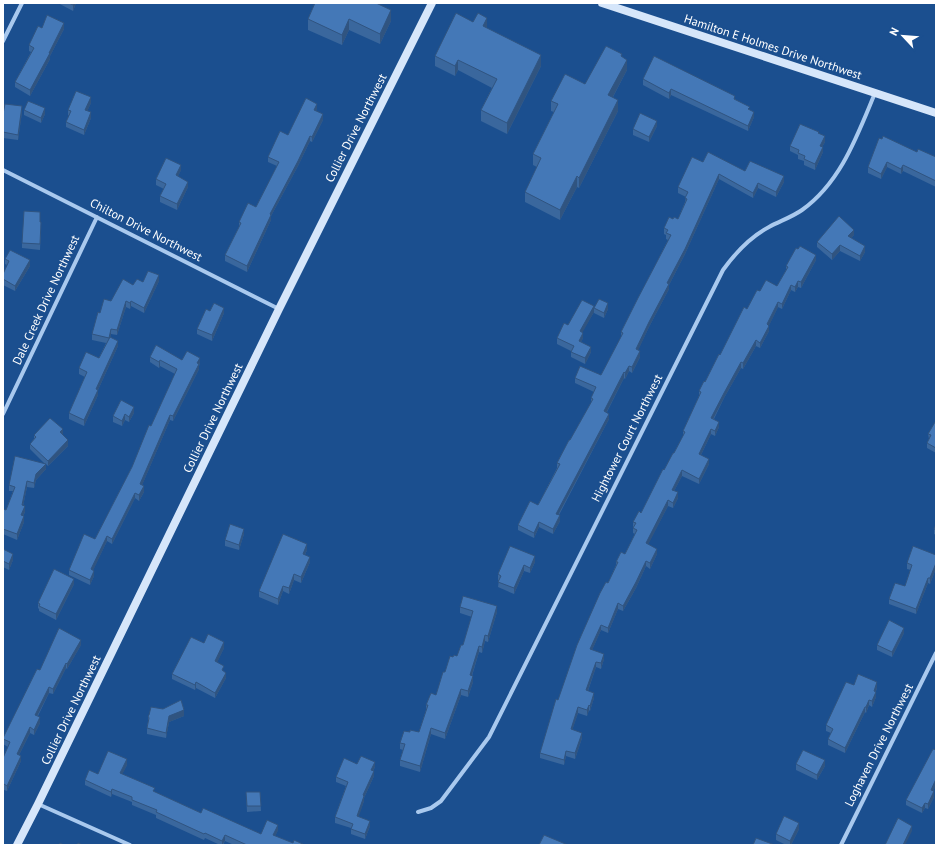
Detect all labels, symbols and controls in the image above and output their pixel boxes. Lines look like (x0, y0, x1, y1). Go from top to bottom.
street label: Hamilton E Holmes Drive Northwest (682, 11, 864, 82)
north arrow (883, 16, 923, 56)
text: N (886, 25, 902, 38)
street label: Collier Drive Northwest (322, 71, 389, 185)
street label: Chilton Drive Northwest (88, 195, 205, 264)
street label: Dale Creek Drive Northwest (9, 232, 82, 367)
street label: Collier Drive Northwest (179, 361, 246, 475)
street label: Hightower Court Northwest (588, 371, 665, 504)
street label: Collier Drive Northwest (37, 653, 104, 767)
street label: Loghaven Drive Northwest (841, 681, 916, 809)

